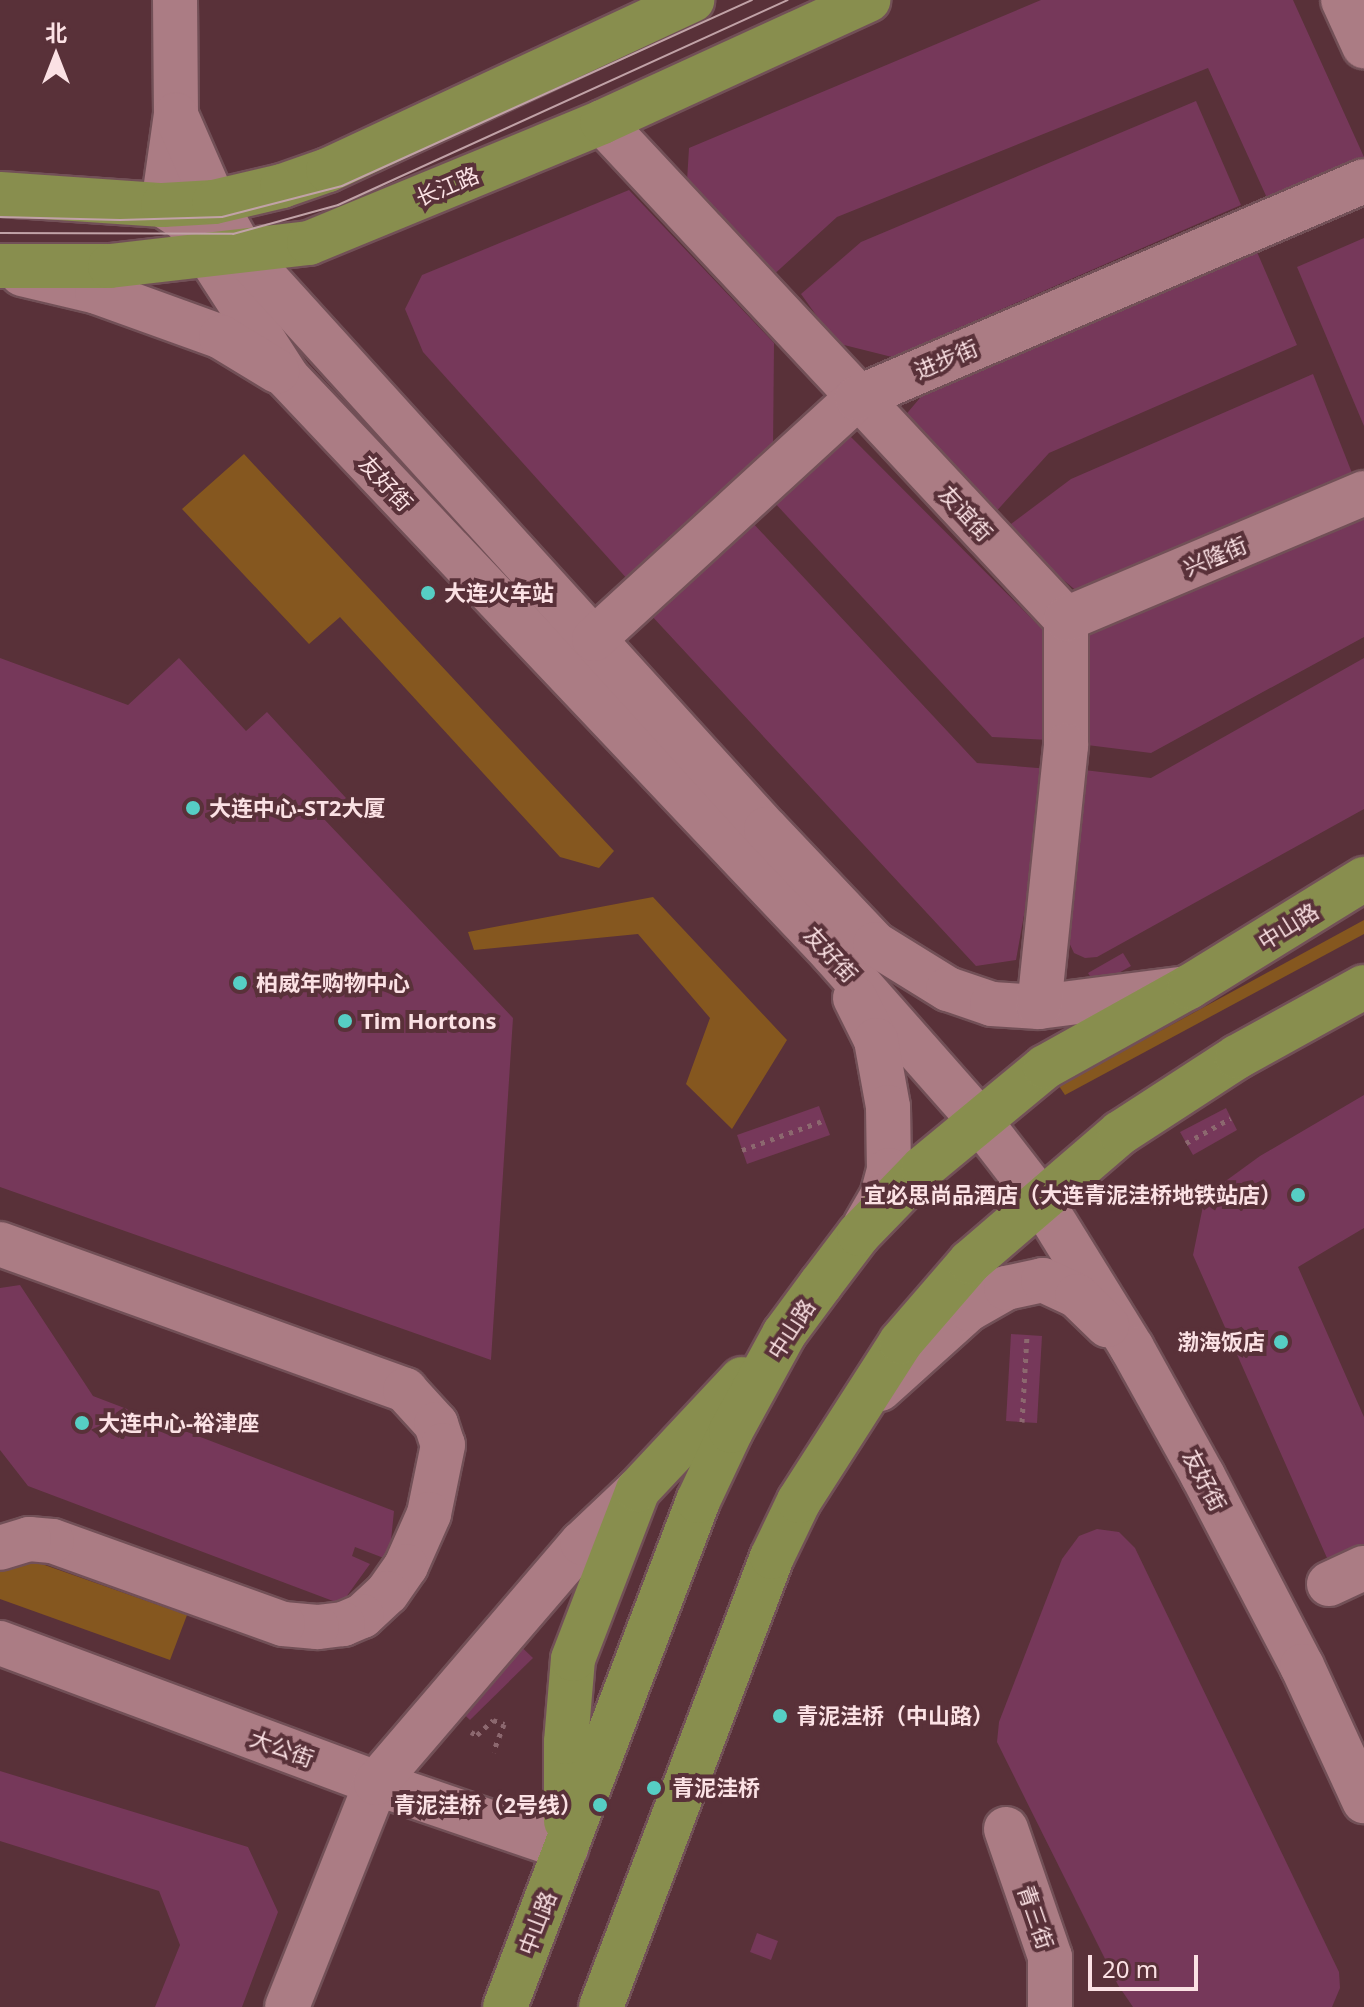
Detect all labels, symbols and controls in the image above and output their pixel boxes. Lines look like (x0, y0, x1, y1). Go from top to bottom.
north arrow (16, 16, 96, 96)
text: 北 (45, 17, 67, 47)
street label: 长江路 (411, 161, 483, 211)
street label: 进步街 (910, 334, 982, 384)
street label: 友好街 (354, 450, 418, 516)
street label: 友谊街 (934, 480, 998, 546)
street label: 兴隆街 (1179, 531, 1251, 581)
place label: 大连火车站 (444, 580, 554, 606)
marker: 大连火车站 (419, 584, 437, 602)
place label: 大连中心-ST2大厦 (209, 795, 385, 821)
marker: 大连中心-ST2大厦 (184, 799, 202, 817)
street label: 中山路 (1253, 897, 1323, 955)
street label: 友好街 (799, 921, 863, 987)
place label: 柏威年购物中心 (256, 970, 410, 996)
marker: 柏威年购物中心 (231, 974, 249, 992)
place label: Tim Hortons (361, 1008, 496, 1034)
marker: Tim Hortons (336, 1012, 354, 1030)
place label: 宜必思尚品酒店（大连青泥洼桥地铁站店） (864, 1182, 1282, 1208)
marker: 宜必思尚品酒店（大连青泥洼桥地铁站店） (1289, 1186, 1307, 1204)
street label: 中山路 (762, 1294, 820, 1364)
place label: 渤海饭店 (1177, 1329, 1265, 1355)
marker: 渤海饭店 (1272, 1333, 1290, 1351)
place label: 大连中心-裕津座 (98, 1410, 259, 1436)
marker: 大连中心-裕津座 (73, 1414, 91, 1432)
street label: 友好街 (1178, 1445, 1232, 1515)
place label: 青泥洼桥（中山路） (796, 1703, 994, 1729)
marker: 青泥洼桥（中山路） (771, 1707, 789, 1725)
street label: 大公街 (246, 1724, 318, 1772)
place label: 青泥洼桥 (672, 1775, 760, 1801)
marker: 青泥洼桥 (643, 1777, 665, 1799)
place label: 青泥洼桥（2号线） (393, 1792, 582, 1818)
marker: 青泥洼桥（2号线） (589, 1794, 611, 1816)
street label: 青三街 (1013, 1882, 1059, 1952)
street label: 中山路 (513, 1887, 561, 1959)
scale bar (1092, 1939, 1202, 1989)
text: 20 m (1102, 1952, 1158, 1985)

